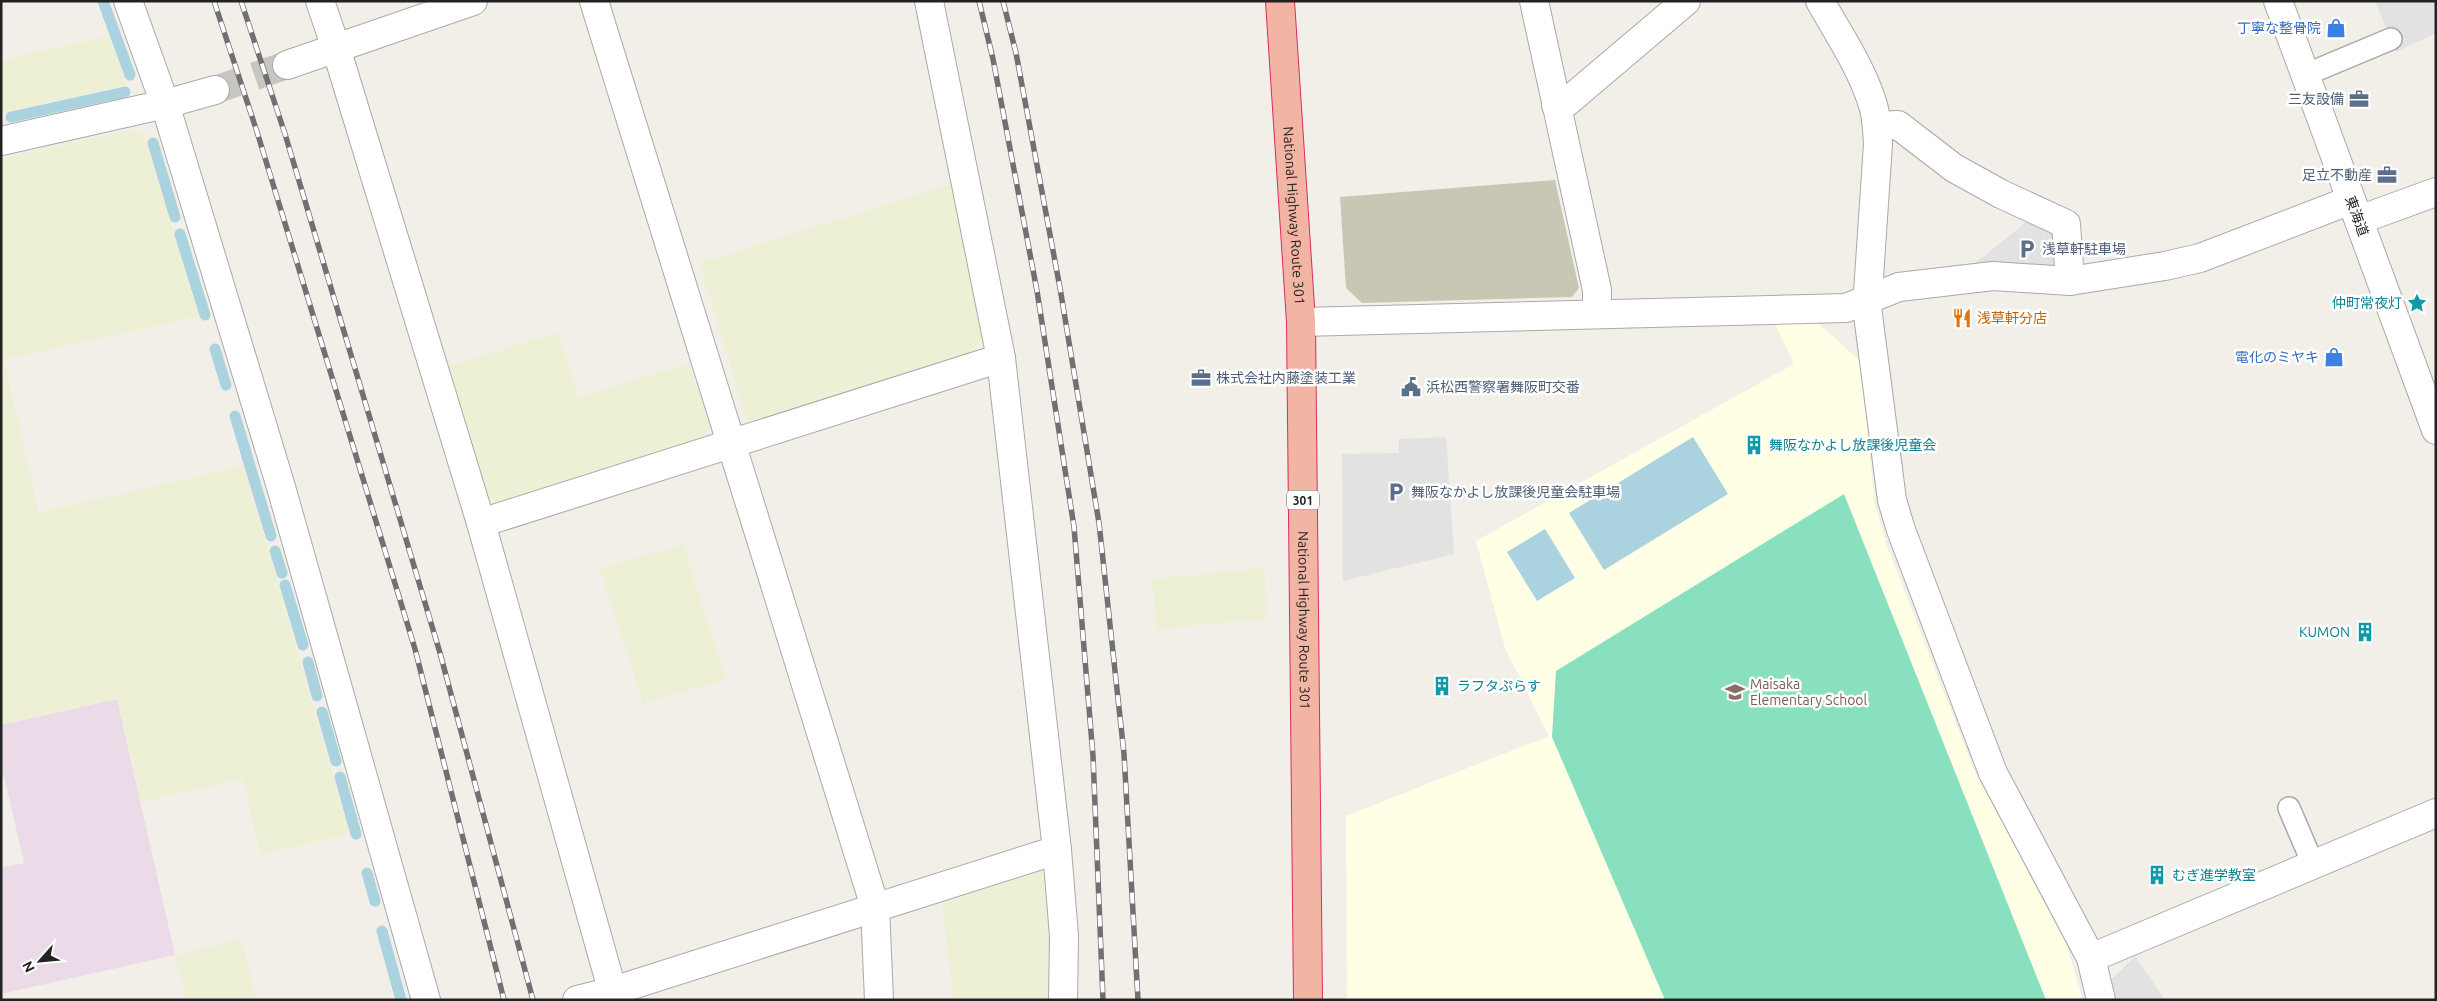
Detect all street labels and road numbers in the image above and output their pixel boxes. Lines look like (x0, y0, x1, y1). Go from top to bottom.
street label: National Highway Route 301 (1280, 126, 1308, 305)
street label: 東海道 (2342, 194, 2372, 238)
road number: 301 (1287, 490, 1319, 510)
street label: National Highway Route 301 (1295, 531, 1313, 710)

